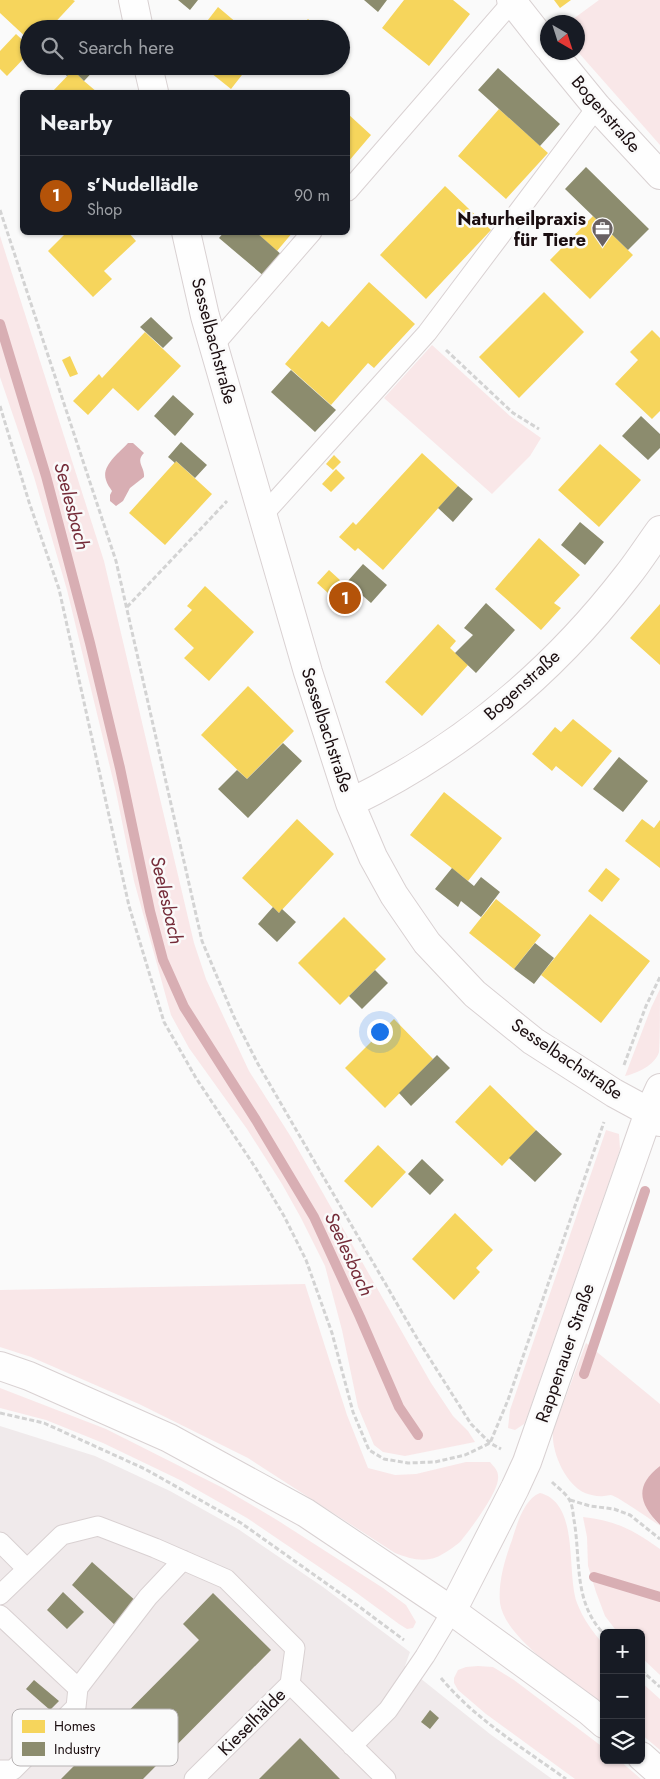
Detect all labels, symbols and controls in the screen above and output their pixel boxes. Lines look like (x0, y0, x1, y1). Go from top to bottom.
north arrow (540, 15, 585, 60)
search box (20, 20, 350, 75)
icon: search (38, 34, 66, 62)
text: Search here (78, 34, 174, 61)
street label: Bogenstraße (565, 70, 647, 158)
text: Nearby (40, 108, 112, 138)
text: s’Nudellädle (87, 171, 198, 198)
text: 1 (52, 184, 60, 207)
text: 90 m (294, 184, 330, 207)
text: Shop (87, 198, 122, 221)
place label: Naturheilpraxis für Tiere (457, 206, 586, 253)
office icon: Naturheilpraxis für Tiere (590, 217, 614, 248)
street label: Sesselbachstraße (185, 275, 243, 407)
water label: Seelesbach (47, 459, 97, 553)
pin: 1 (329, 579, 361, 617)
street label: Bogenstraße (478, 644, 566, 726)
street label: Sesselbachstraße (295, 664, 359, 796)
water label: Seelesbach (144, 853, 190, 947)
street label: Sesselbachstraße (506, 1012, 628, 1106)
your location (367, 1019, 393, 1045)
water label: Seelesbach (318, 1208, 380, 1300)
street label: Rappenauer Straße (529, 1280, 601, 1426)
map controls (600, 1629, 645, 1764)
button: + (600, 1629, 645, 1674)
button: − (600, 1674, 645, 1719)
street label: Kieselhälde (212, 1682, 292, 1762)
legend (12, 1709, 178, 1766)
text: Homes (54, 1716, 96, 1736)
button: layers (600, 1719, 645, 1764)
text: Industry (54, 1739, 101, 1759)

